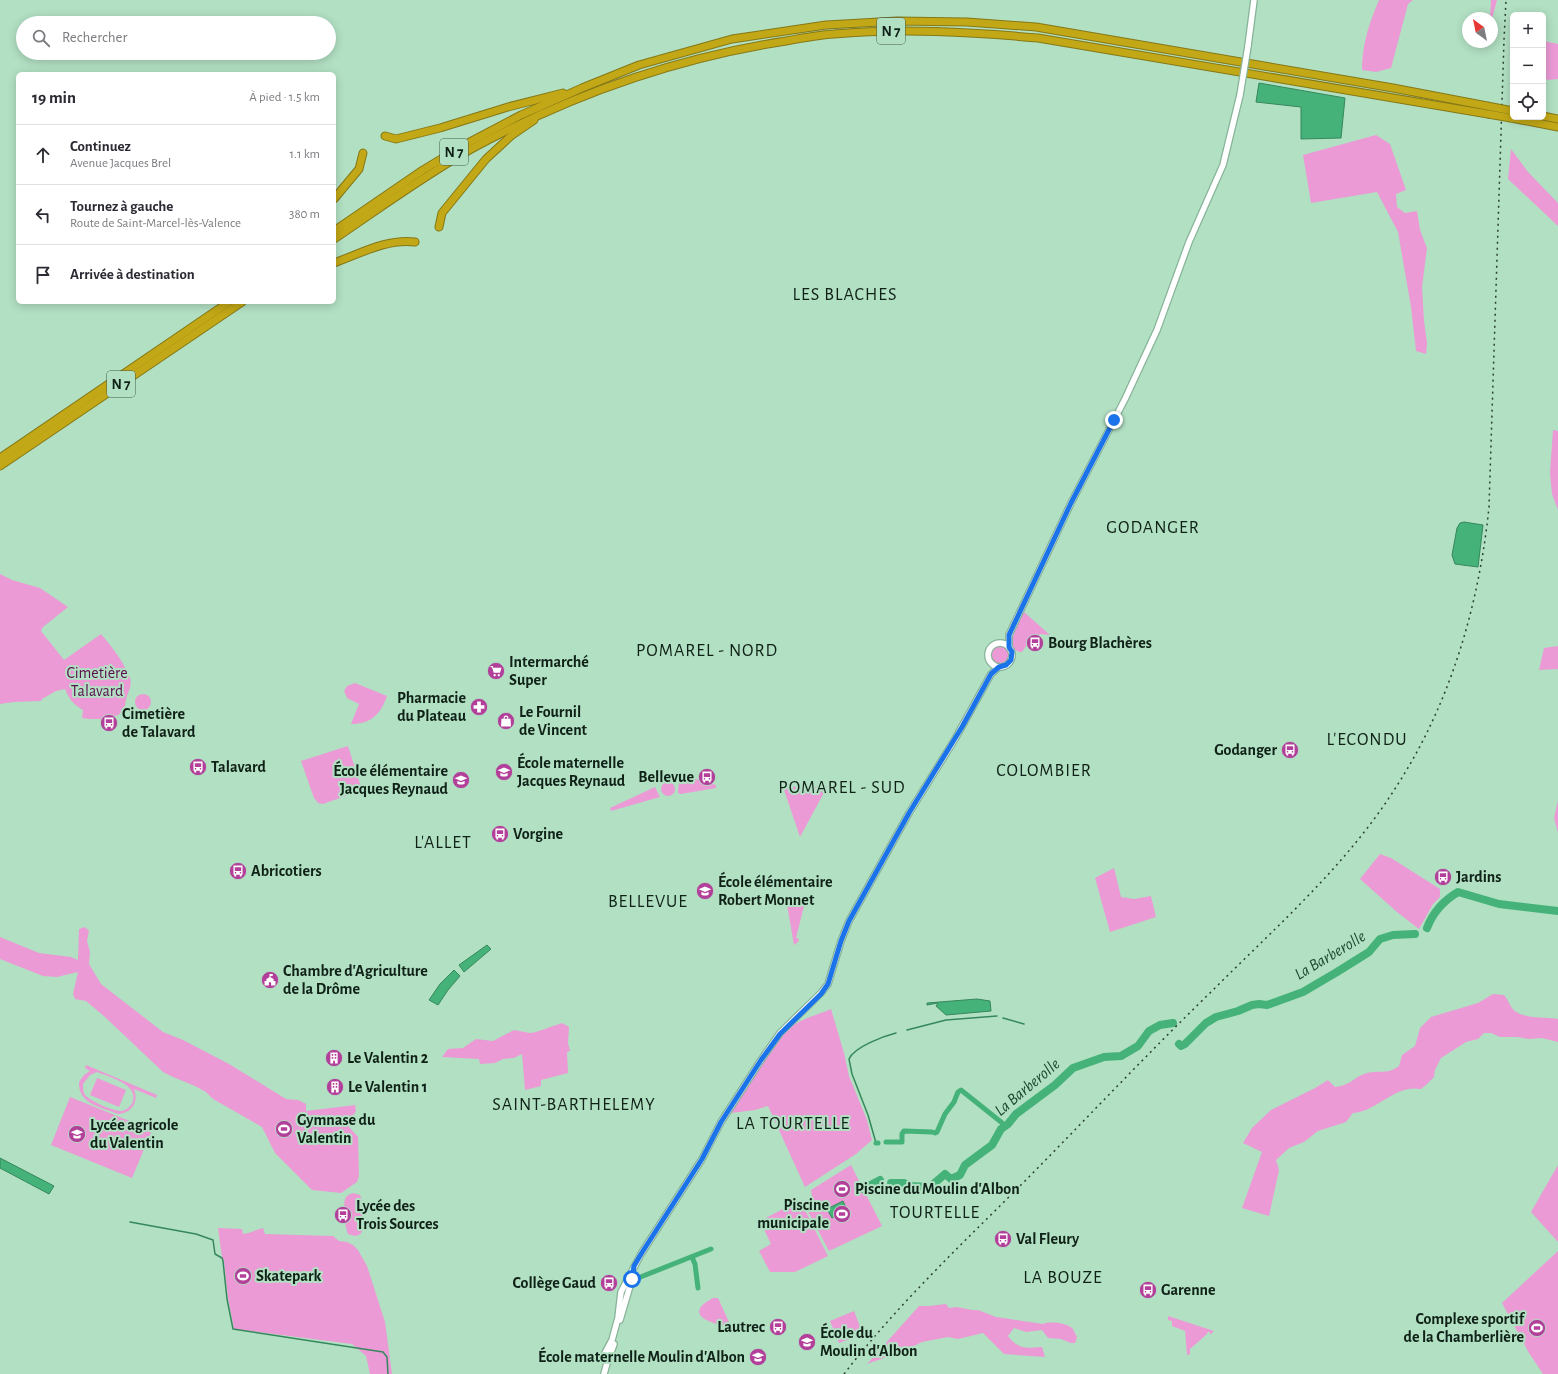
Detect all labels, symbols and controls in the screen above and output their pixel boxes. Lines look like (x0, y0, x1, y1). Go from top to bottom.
north arrow (1462, 12, 1498, 48)
map controls (1510, 12, 1546, 120)
button: + (1510, 12, 1546, 48)
search box (16, 16, 336, 60)
road number: N 7 (877, 18, 905, 44)
icon: search (30, 27, 52, 49)
text: Rechercher (62, 30, 127, 45)
button: − (1510, 48, 1546, 84)
button: locate (1510, 84, 1546, 120)
text: 19 min (32, 89, 76, 106)
text: À pied · 1.5 km (249, 91, 320, 104)
text: Continuez (70, 139, 131, 154)
road number: N 7 (440, 139, 468, 165)
icon: ahead (32, 144, 54, 166)
text: 1.1 km (290, 148, 320, 161)
text: Avenue Jacques Brel (70, 157, 171, 170)
text: Tournez à gauche (70, 199, 173, 214)
icon: left (32, 204, 54, 226)
text: 380 m (289, 208, 320, 221)
text: Route de Saint-Marcel-lès-Valence (70, 217, 241, 230)
icon: arrive (32, 264, 54, 286)
text: Arrivée à destination (70, 267, 195, 282)
district label: LES BLACHES (793, 286, 897, 304)
road number: N 7 (107, 371, 135, 397)
route end (1105, 411, 1123, 429)
district label: GODANGER (1106, 519, 1200, 537)
bus stop icon: Bourg Blachères (1025, 633, 1045, 653)
place label: Bourg Blachères (1048, 635, 1152, 651)
district label: POMAREL - NORD (636, 642, 778, 660)
place label: Intermarché Super (509, 654, 589, 688)
supermarket icon: Intermarché Super (486, 661, 506, 681)
park label: Cimetière Talavard (66, 665, 128, 699)
place label: Pharmacie du Plateau (397, 690, 467, 724)
pharmacy icon: Pharmacie du Plateau (469, 697, 489, 717)
place label: Le Fournil de Vincent (519, 704, 588, 738)
place label: Cimetière de Talavard (122, 706, 196, 740)
shop icon: Le Fournil de Vincent (496, 711, 516, 731)
bus stop icon: Cimetière de Talavard (99, 713, 119, 733)
district label: L'ECONDU (1326, 731, 1408, 749)
bus stop icon: Godanger (1280, 740, 1300, 760)
place label: Godanger (1214, 742, 1277, 758)
place label: École maternelle Jacques Reynaud (517, 752, 626, 790)
bus stop icon: Talavard (188, 757, 208, 777)
place label: Talavard (211, 759, 267, 775)
place label: École élémentaire Jacques Reynaud (333, 760, 449, 798)
school or university icon: École maternelle Jacques Reynaud (494, 762, 514, 782)
district label: COLOMBIER (996, 762, 1092, 780)
bus stop icon: Bellevue (697, 767, 717, 787)
place label: Bellevue (638, 769, 694, 785)
school or university icon: École élémentaire Jacques Reynaud (451, 770, 471, 790)
district label: POMAREL - SUD (778, 779, 906, 797)
bus stop icon: Vorgine (490, 824, 510, 844)
place label: Vorgine (513, 826, 564, 842)
district label: L'ALLET (414, 834, 472, 852)
bus stop icon: Abricotiers (228, 861, 248, 881)
place label: Abricotiers (251, 863, 322, 879)
bus stop icon: Jardins (1433, 867, 1453, 887)
place label: Jardins (1456, 869, 1501, 885)
place label: École élémentaire Robert Monnet (718, 871, 833, 908)
school or university icon: École élémentaire Robert Monnet (695, 881, 715, 901)
district label: BELLEVUE (608, 893, 688, 911)
water label: La Barberolle (1292, 927, 1368, 983)
place label: Chambre d'Agriculture de la Drôme (283, 963, 428, 997)
public building icon: Chambre d'Agriculture de la Drôme (260, 970, 280, 990)
building icon: Le Valentin 2 (324, 1048, 344, 1068)
place label: Le Valentin 2 (347, 1050, 429, 1066)
water label: La Barberolle (991, 1055, 1063, 1119)
building icon: Le Valentin 1 (325, 1077, 345, 1097)
place label: Le Valentin 1 (348, 1079, 427, 1095)
district label: SAINT-BARTHELEMY (492, 1096, 656, 1114)
place label: Gymnase du Valentin (297, 1112, 376, 1146)
district label: LA TOURTELLE (736, 1115, 850, 1133)
place label: Lycée agricole du Valentin (90, 1117, 179, 1151)
sports icon: Gymnase du Valentin (274, 1119, 294, 1139)
school or university icon: Lycée agricole du Valentin (67, 1124, 87, 1144)
sports icon: Piscine du Moulin d'Albon (832, 1179, 852, 1199)
place label: Piscine du Moulin d'Albon (855, 1181, 1020, 1197)
place label: Piscine municipale (757, 1197, 829, 1231)
place label: Lycée des Trois Sources (356, 1198, 439, 1232)
sports icon: Piscine municipale (832, 1204, 852, 1224)
district label: TOURTELLE (890, 1204, 980, 1222)
bus stop icon: Lycée des Trois Sources (333, 1205, 353, 1225)
bus stop icon: Val Fleury (993, 1229, 1013, 1249)
place label: Val Fleury (1016, 1231, 1080, 1248)
sports icon: Skatepark (233, 1266, 253, 1286)
place label: Skatepark (256, 1268, 321, 1284)
district label: LA BOUZE (1023, 1269, 1103, 1287)
route start (623, 1270, 641, 1288)
bus stop icon: Collège Gaud (599, 1273, 619, 1293)
place label: Collège Gaud (512, 1275, 597, 1291)
bus stop icon: Garenne (1138, 1280, 1158, 1300)
place label: Garenne (1161, 1282, 1216, 1298)
place label: Complexe sportif de la Chamberlière (1404, 1311, 1526, 1345)
bus stop icon: Lautrec (768, 1317, 788, 1337)
sports icon: Complexe sportif de la Chamberlière (1527, 1318, 1547, 1338)
place label: Lautrec (717, 1319, 765, 1335)
place label: École du Moulin d'Albon (820, 1322, 918, 1359)
school or university icon: École du Moulin d'Albon (797, 1332, 817, 1352)
place label: École maternelle Moulin d'Albon (538, 1346, 745, 1365)
school or university icon: École maternelle Moulin d'Albon (748, 1347, 768, 1367)

